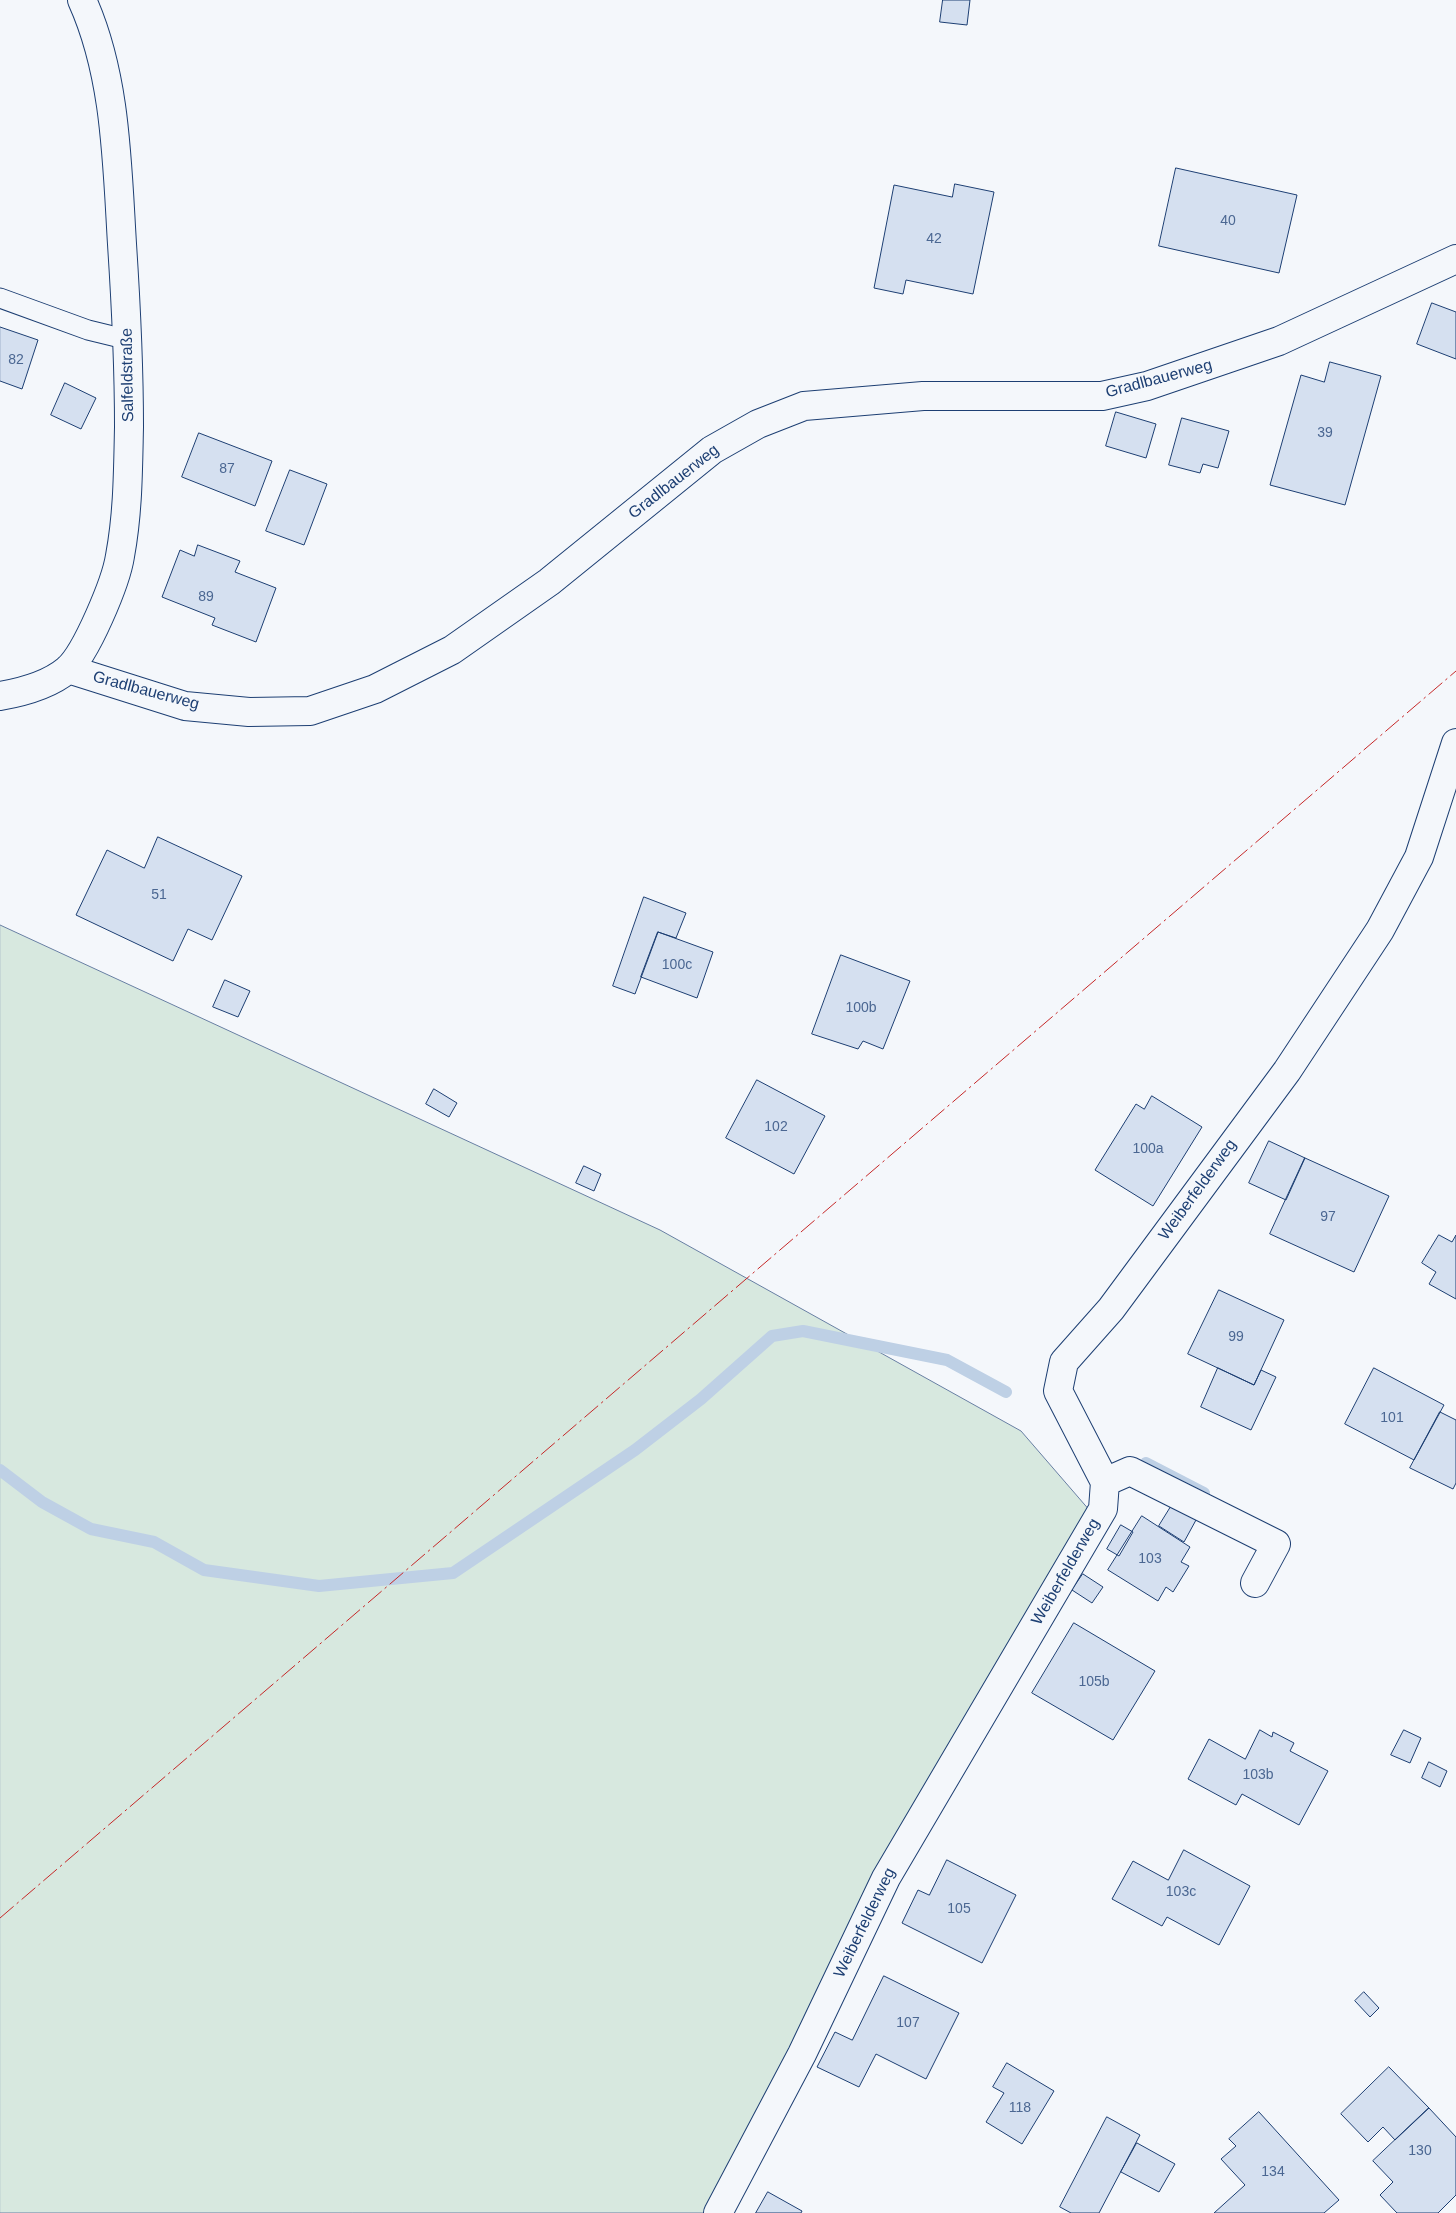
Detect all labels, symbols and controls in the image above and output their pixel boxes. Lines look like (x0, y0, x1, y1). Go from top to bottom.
house number: 40 (1220, 213, 1236, 229)
house number: 42 (926, 231, 942, 247)
street label: Salfeldstraße (118, 328, 138, 422)
house number: 82 (8, 352, 24, 368)
street label: Gradlbauerweg (1104, 356, 1214, 402)
house number: 39 (1317, 425, 1333, 441)
street label: Gradlbauerweg (625, 441, 723, 523)
house number: 87 (219, 461, 235, 477)
house number: 89 (198, 589, 214, 605)
street label: Gradlbauerweg (91, 668, 201, 714)
house number: 51 (151, 887, 167, 903)
house number: 100c (662, 957, 692, 973)
house number: 100b (845, 1000, 877, 1016)
house number: 102 (764, 1119, 788, 1135)
street label: Weiberfelderweg (1155, 1136, 1241, 1244)
house number: 100a (1132, 1141, 1164, 1157)
house number: 97 (1320, 1209, 1336, 1225)
house number: 99 (1228, 1329, 1244, 1345)
house number: 101 (1380, 1410, 1404, 1426)
street label: Weiberfelderweg (1028, 1515, 1104, 1629)
house number: 103 (1138, 1551, 1162, 1567)
house number: 105b (1078, 1674, 1110, 1690)
house number: 103b (1242, 1767, 1274, 1783)
street label: Weiberfelderweg (830, 1865, 900, 1981)
house number: 103c (1166, 1884, 1196, 1900)
house number: 105 (947, 1901, 971, 1917)
house number: 107 (896, 2015, 920, 2031)
house number: 118 (1009, 2100, 1031, 2116)
house number: 130 (1408, 2143, 1432, 2159)
house number: 134 (1261, 2164, 1285, 2180)

